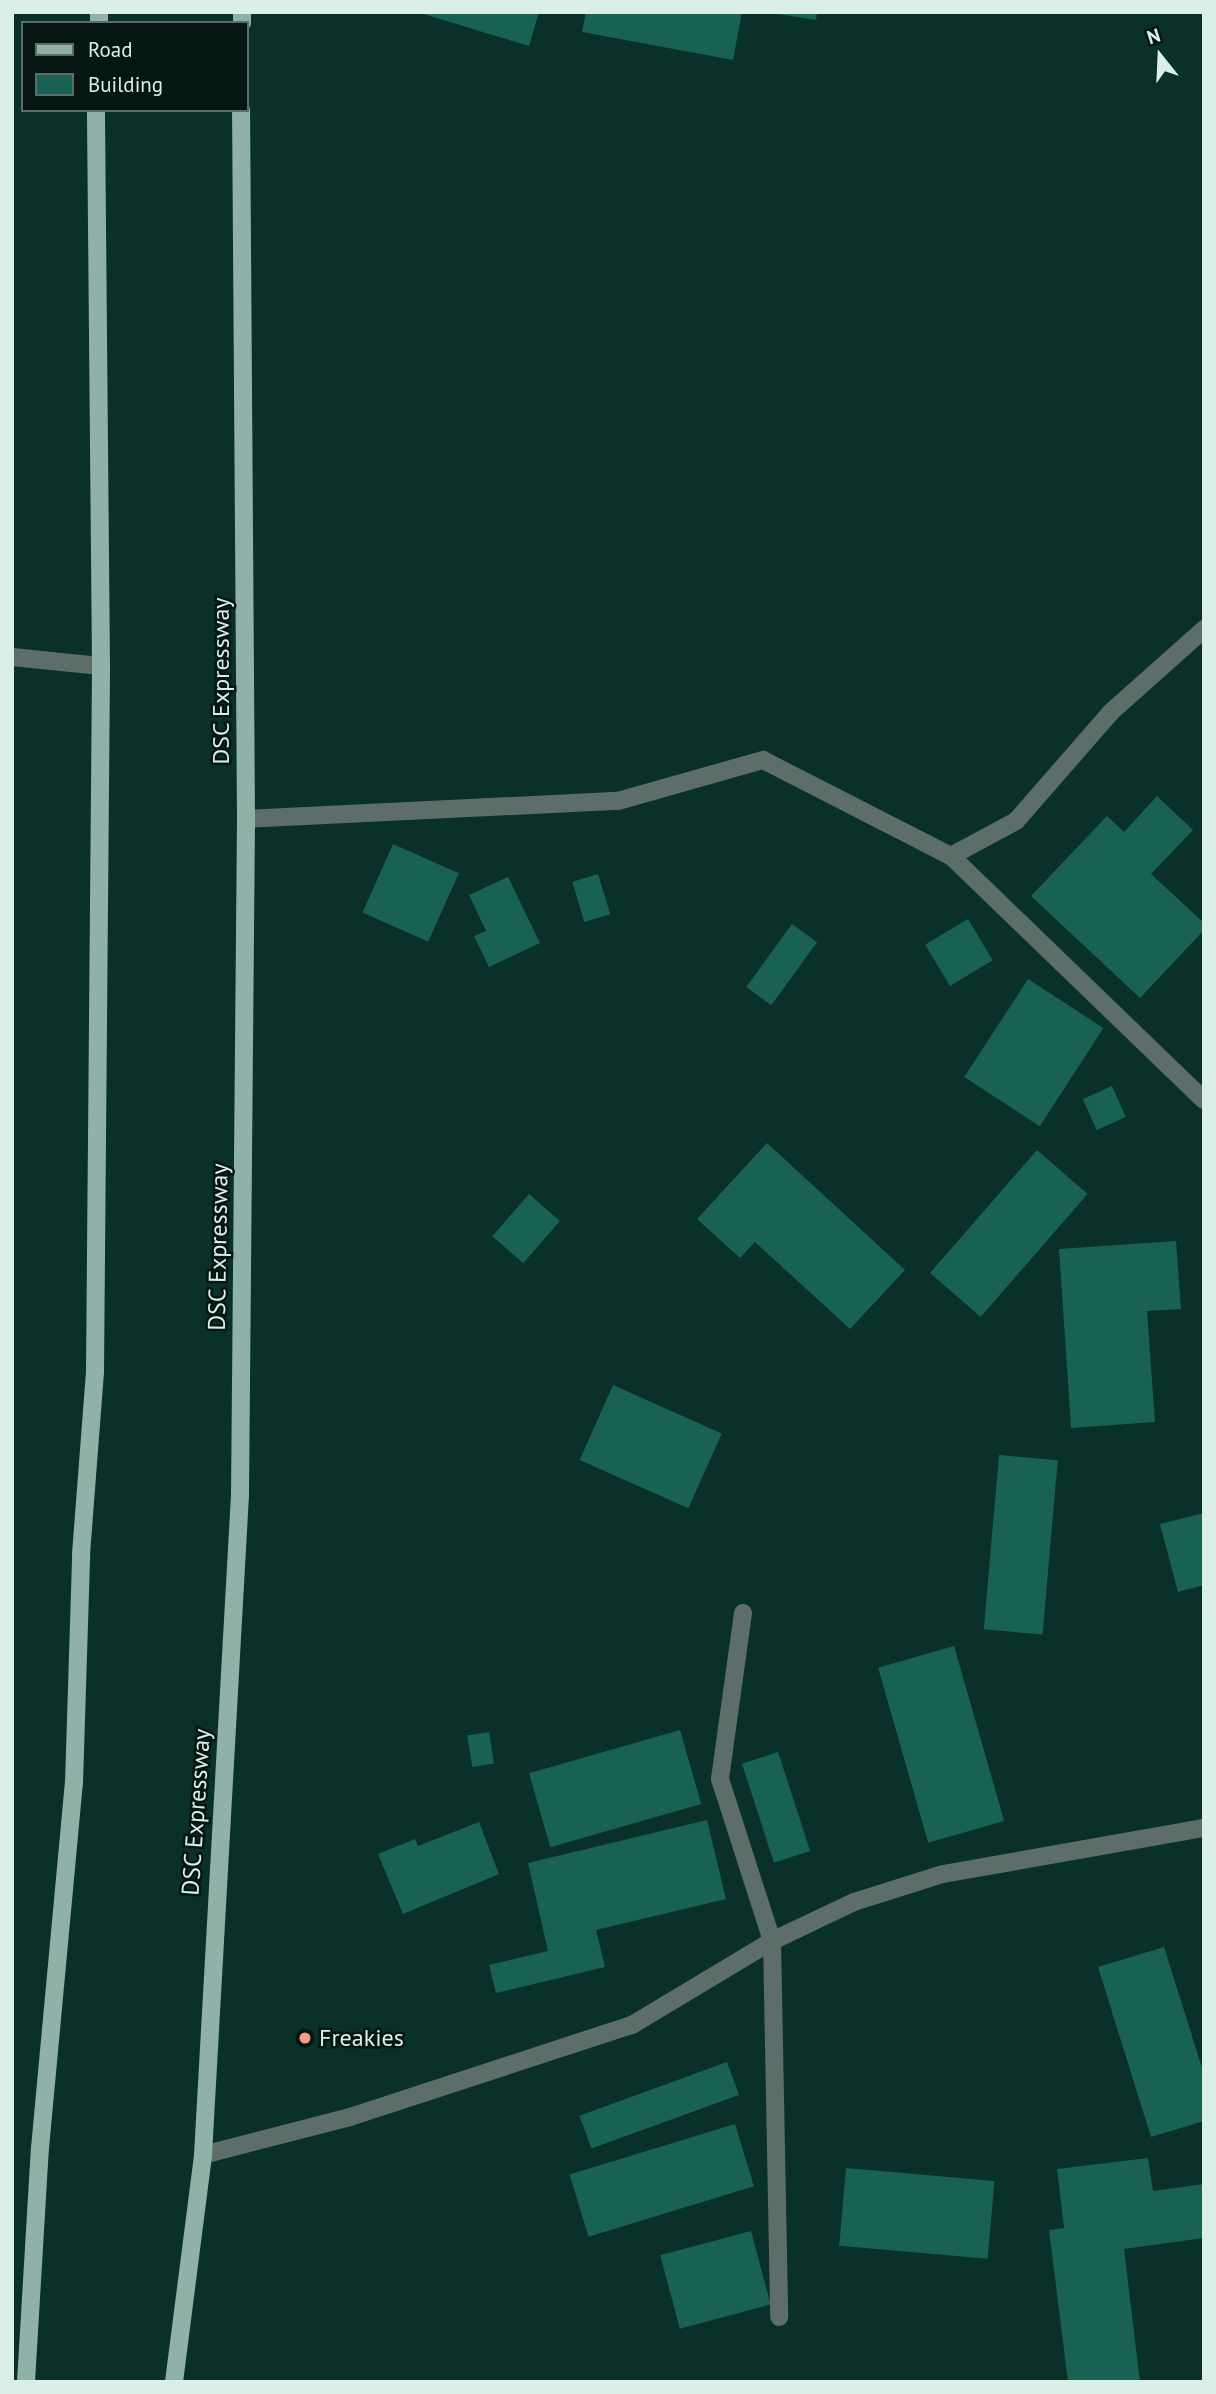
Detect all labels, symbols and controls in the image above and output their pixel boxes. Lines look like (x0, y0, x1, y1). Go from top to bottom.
legend (21, 21, 248, 112)
north arrow (1125, 21, 1195, 91)
text: N (1144, 23, 1163, 49)
text: Road (88, 36, 132, 63)
text: Building (88, 71, 163, 98)
street label: DSC Expressway (207, 597, 235, 765)
street label: DSC Expressway (202, 1163, 234, 1331)
street label: DSC Expressway (176, 1727, 216, 1897)
place label: Freakies (319, 2024, 404, 2052)
marker: Freakies (297, 2030, 313, 2046)

